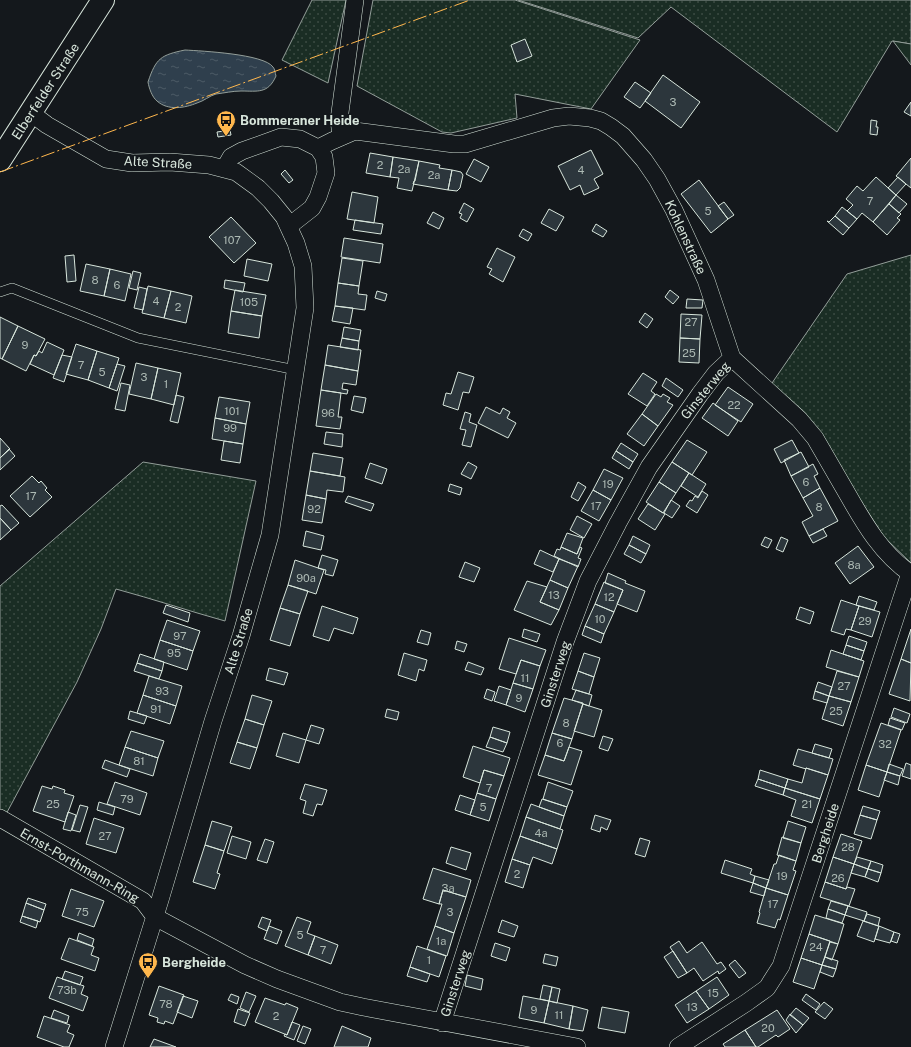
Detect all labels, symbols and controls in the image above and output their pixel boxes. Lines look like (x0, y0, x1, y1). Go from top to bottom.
street label: Elberfelder Straße (9, 40, 82, 142)
house number: 3 (670, 96, 677, 108)
bus stop icon: Bommeraner Heide (215, 109, 237, 137)
place label: Bommeraner Heide (240, 113, 360, 128)
street label: Alte Straße (123, 153, 193, 172)
house number: 2 (377, 159, 384, 171)
house number: 2a (398, 163, 410, 175)
house number: 4 (578, 164, 585, 176)
house number: 2a (428, 169, 440, 181)
house number: 7 (867, 195, 874, 207)
street label: Kohlenstraße (662, 198, 709, 277)
house number: 5 (704, 205, 712, 217)
house number: 107 (223, 234, 241, 246)
house number: 8 (91, 274, 99, 286)
house number: 6 (114, 279, 121, 291)
house number: 4 (153, 295, 160, 307)
house number: 105 (240, 296, 258, 308)
house number: 2 (175, 301, 182, 313)
house number: 27 (684, 316, 698, 328)
house number: 9 (22, 339, 29, 351)
house number: 25 (682, 347, 696, 359)
house number: 7 (78, 359, 85, 371)
street label: Ginsterweg (678, 359, 733, 422)
house number: 5 (98, 366, 106, 378)
house number: 3 (141, 371, 148, 383)
house number: 1 (164, 378, 168, 390)
house number: 22 (727, 399, 741, 411)
house number: 101 (224, 405, 240, 417)
house number: 96 (321, 407, 335, 419)
house number: 99 (223, 422, 237, 434)
house number: 6 (803, 476, 810, 488)
house number: 19 (602, 478, 614, 490)
house number: 17 (25, 490, 37, 502)
house number: 17 (590, 500, 602, 512)
house number: 8 (815, 501, 823, 513)
house number: 92 (307, 503, 321, 515)
house number: 8a (847, 559, 861, 571)
house number: 90a (296, 572, 316, 584)
house number: 13 (548, 589, 560, 601)
house number: 12 (603, 591, 615, 603)
street label: Alte Straße (221, 606, 256, 676)
house number: 10 (594, 613, 606, 625)
house number: 29 (858, 615, 872, 627)
house number: 97 (173, 630, 187, 642)
street label: Ginsterweg (538, 639, 573, 710)
house number: 95 (167, 647, 181, 659)
house number: 11 (521, 672, 529, 684)
house number: 27 (837, 680, 851, 692)
house number: 93 (155, 685, 169, 697)
house number: 9 (516, 692, 523, 704)
house number: 91 (150, 703, 162, 715)
house number: 25 (829, 705, 843, 717)
house number: 8 (562, 717, 570, 729)
house number: 6 (557, 737, 564, 749)
house number: 32 (878, 738, 892, 750)
house number: 81 (133, 755, 145, 767)
house number: 7 (486, 782, 493, 794)
house number: 79 (120, 793, 134, 805)
house number: 25 (46, 798, 60, 810)
house number: 21 (801, 798, 813, 810)
house number: 5 (479, 801, 487, 813)
street label: Bergheide (809, 801, 842, 865)
street label: Ernst-Porthmann-Ring (17, 825, 142, 906)
house number: 4a (535, 827, 548, 839)
house number: 27 (98, 830, 112, 842)
house number: 28 (841, 841, 855, 853)
house number: 2 (514, 868, 521, 880)
house number: 19 (776, 870, 788, 882)
house number: 26 (831, 872, 845, 884)
house number: 3a (441, 882, 455, 894)
house number: 17 (767, 898, 779, 910)
house number: 75 (75, 906, 89, 918)
house number: 3 (447, 906, 454, 918)
house number: 5 (296, 929, 304, 941)
house number: 1a (436, 935, 446, 947)
house number: 24 (809, 941, 823, 953)
house number: 7 (320, 944, 327, 956)
street label: Ginsterweg (438, 948, 473, 1019)
bus stop icon: Bergheide (137, 951, 159, 979)
house number: 1 (427, 954, 431, 966)
place label: Bergheide (162, 955, 226, 970)
house number: 73b (57, 984, 77, 996)
house number: 15 (707, 987, 719, 999)
house number: 78 (159, 998, 173, 1010)
house number: 13 (686, 1001, 698, 1013)
house number: 9 (531, 1004, 538, 1016)
house number: 11 (555, 1009, 563, 1021)
house number: 2 (273, 1010, 280, 1022)
house number: 20 (761, 1022, 775, 1034)

